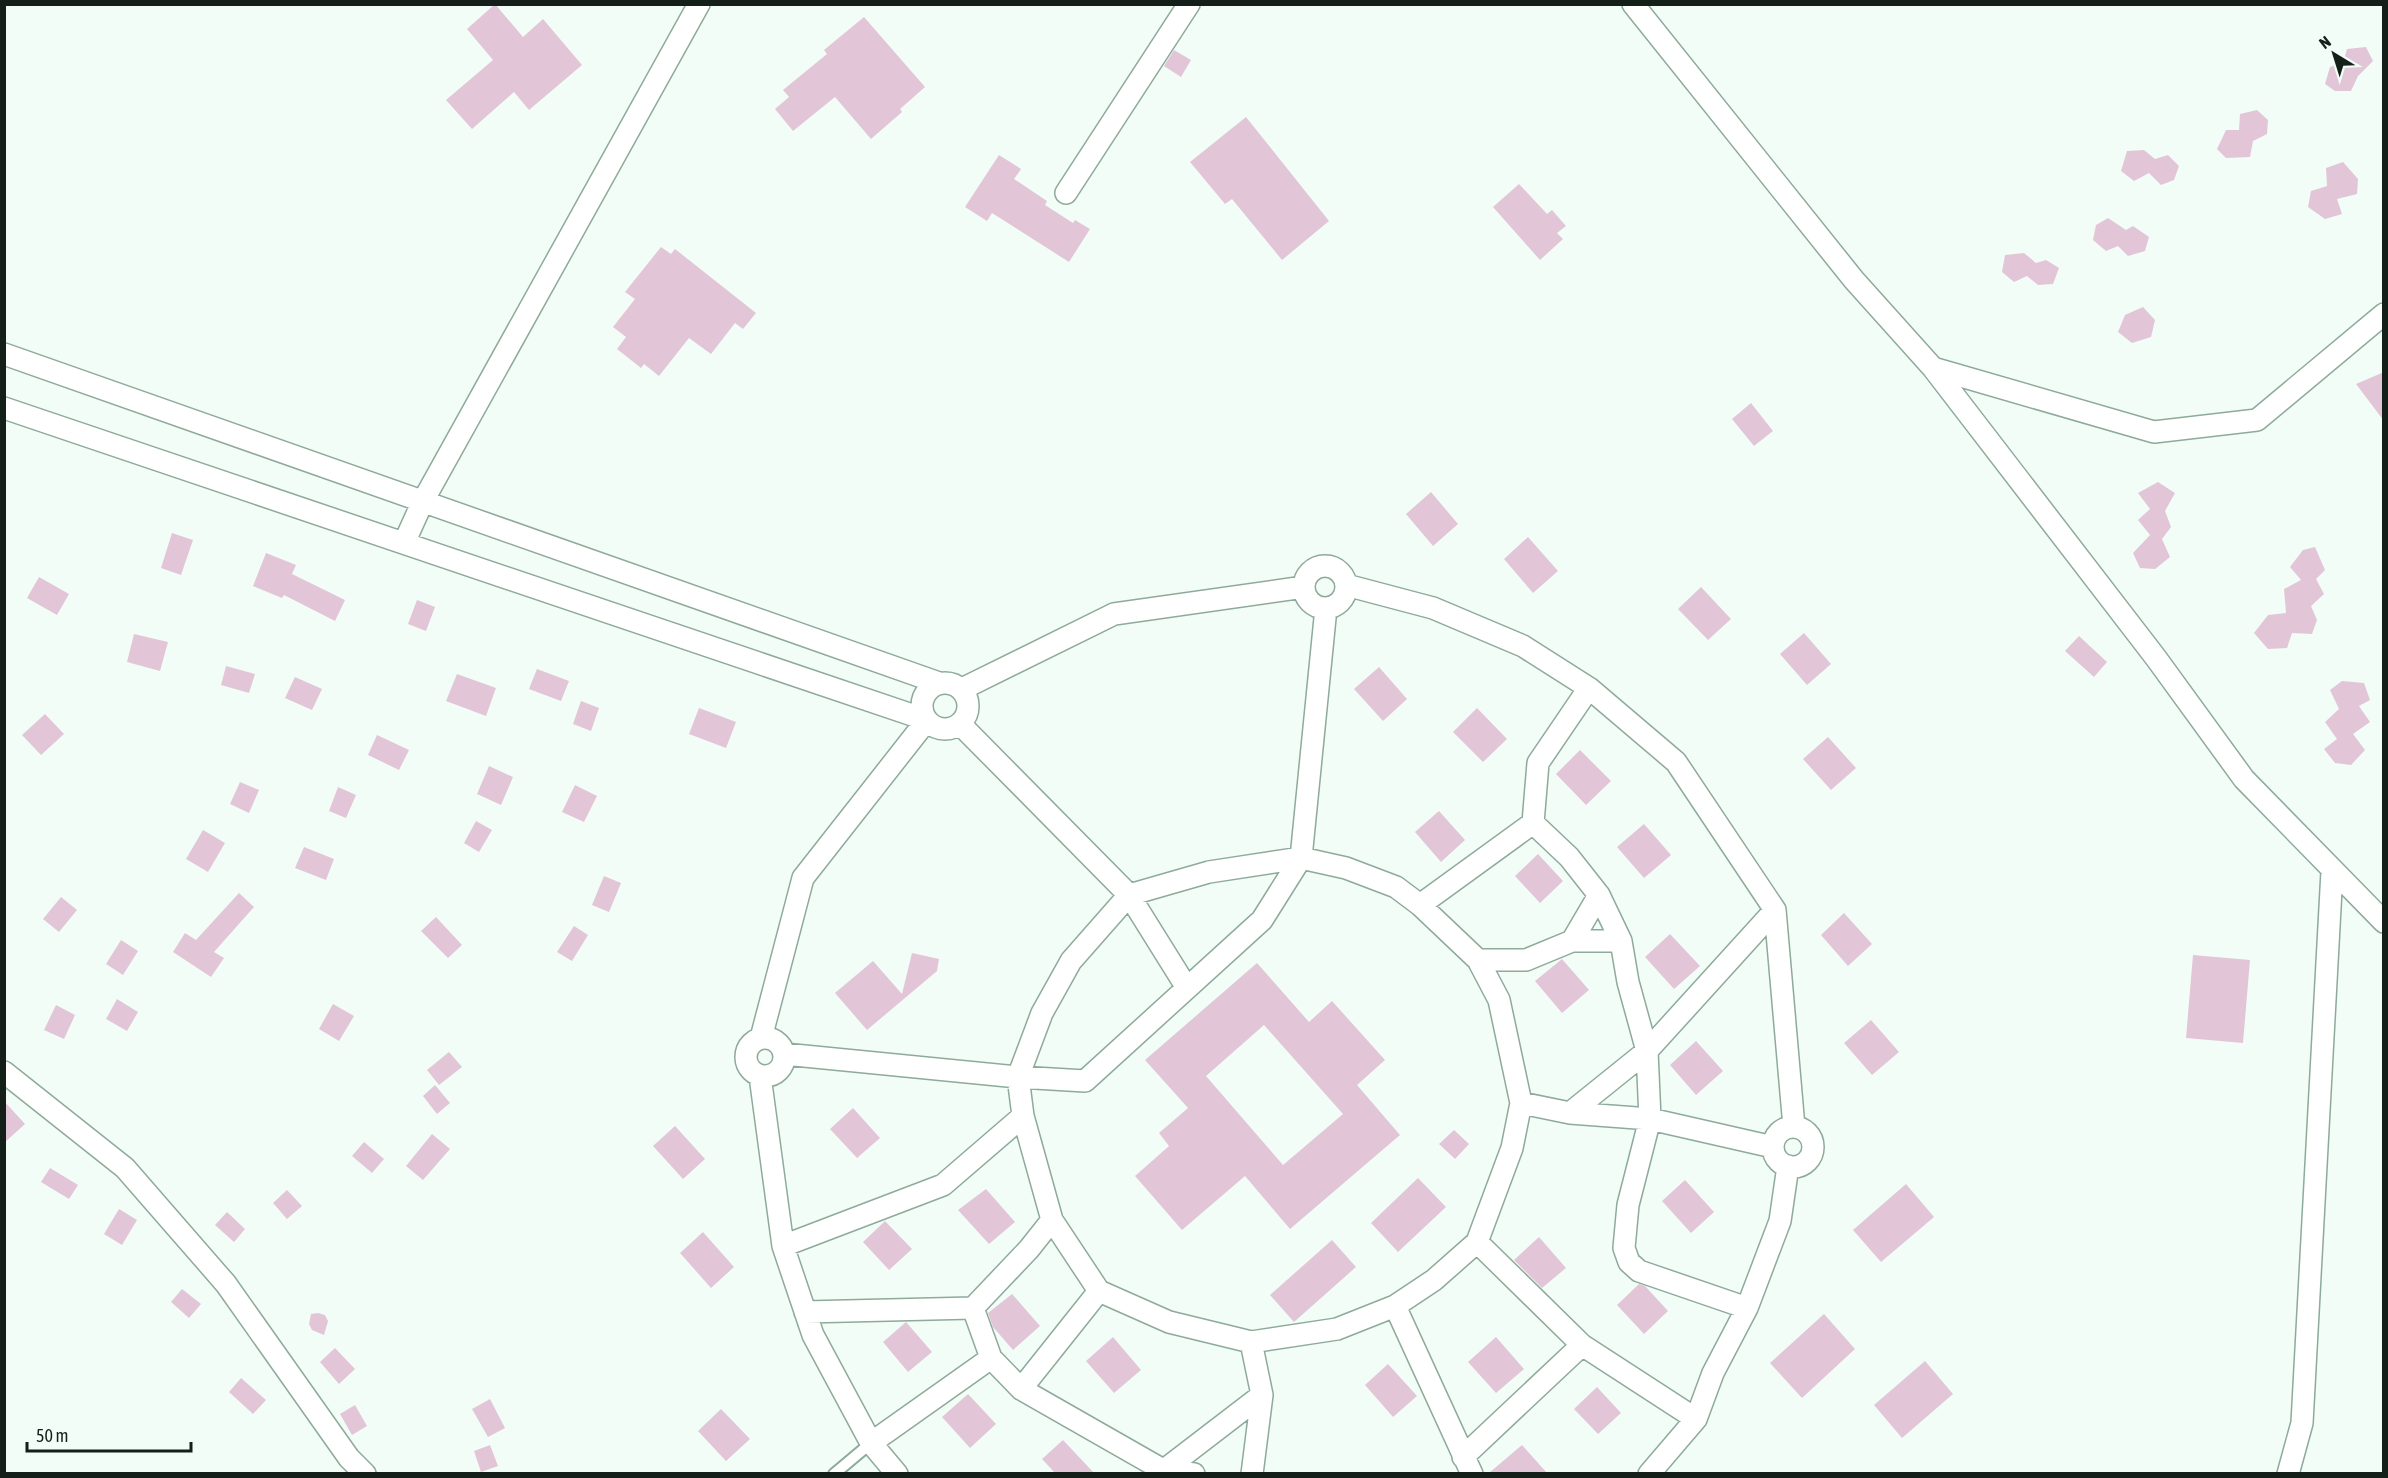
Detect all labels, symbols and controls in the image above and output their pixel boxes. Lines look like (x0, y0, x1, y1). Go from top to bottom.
north arrow (2304, 24, 2364, 84)
text: N (2315, 32, 2334, 52)
scale bar (27, 1415, 190, 1453)
text: 50 m (36, 1425, 68, 1446)

